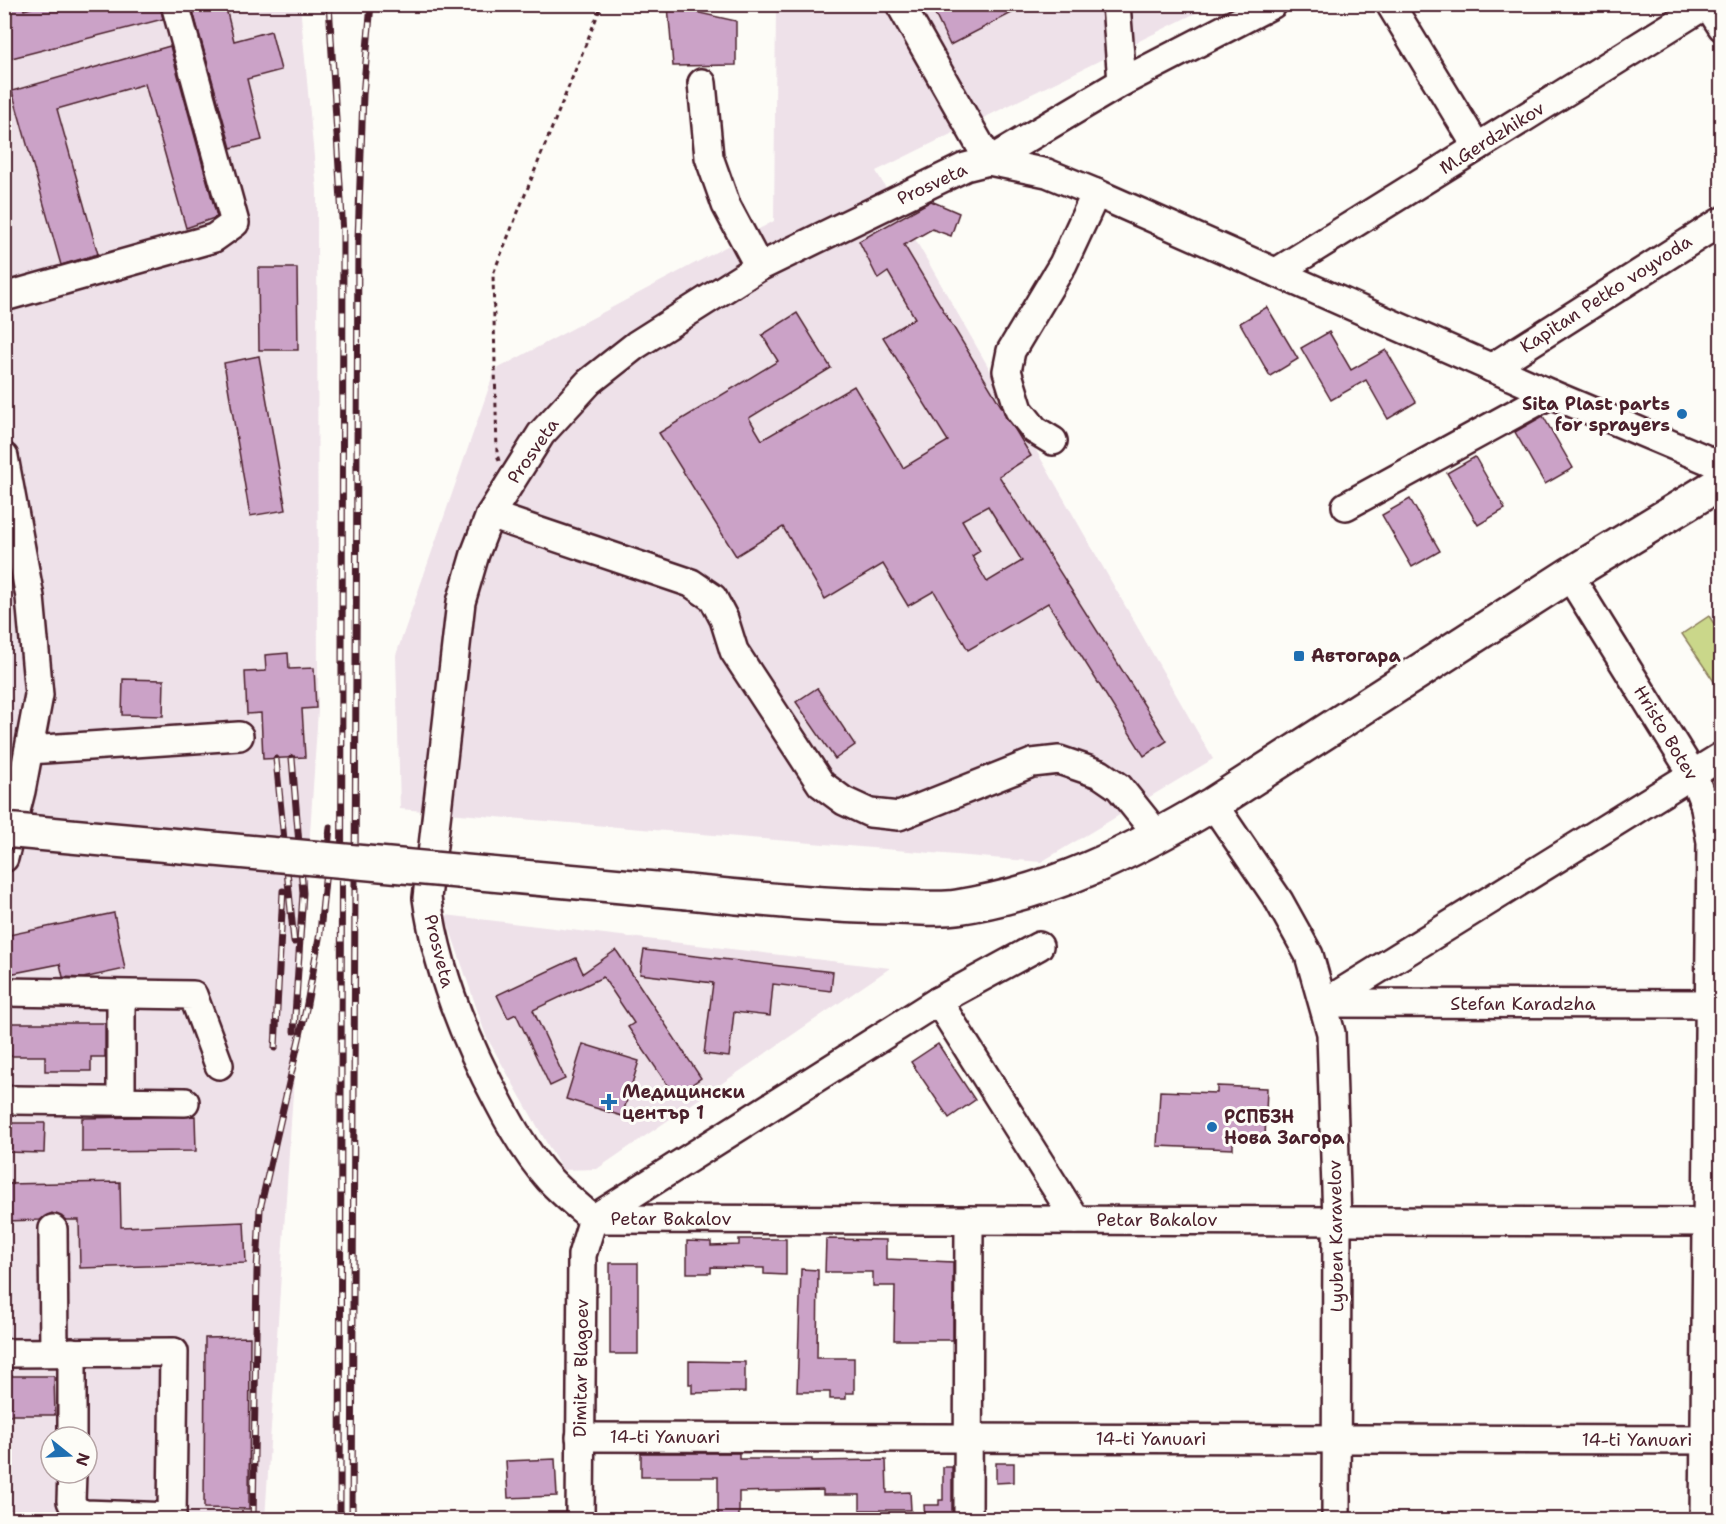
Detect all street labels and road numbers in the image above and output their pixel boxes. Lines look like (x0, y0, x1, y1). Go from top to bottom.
street label: M.Gerdzhikov (1435, 96, 1549, 180)
street label: Prosveta (893, 157, 971, 211)
street label: Kapitan Petko voyvoda (1515, 229, 1697, 359)
street label: Prosveta (502, 413, 564, 489)
street label: Hristo Botev (1628, 681, 1704, 785)
street label: Prosveta (418, 912, 460, 990)
street label: Stefan Karadzha (1450, 992, 1596, 1016)
street label: Lyuben Karavelov (1323, 1160, 1349, 1312)
street label: Petar Bakalov (611, 1207, 731, 1231)
street label: Petar Bakalov (1097, 1208, 1217, 1232)
street label: Dimitar Blagoev (568, 1298, 594, 1438)
street label: 14-ti Yanuari (610, 1425, 720, 1449)
street label: 14-ti Yanuari (1096, 1427, 1206, 1451)
street label: 14-ti Yanuari (1582, 1428, 1692, 1452)

